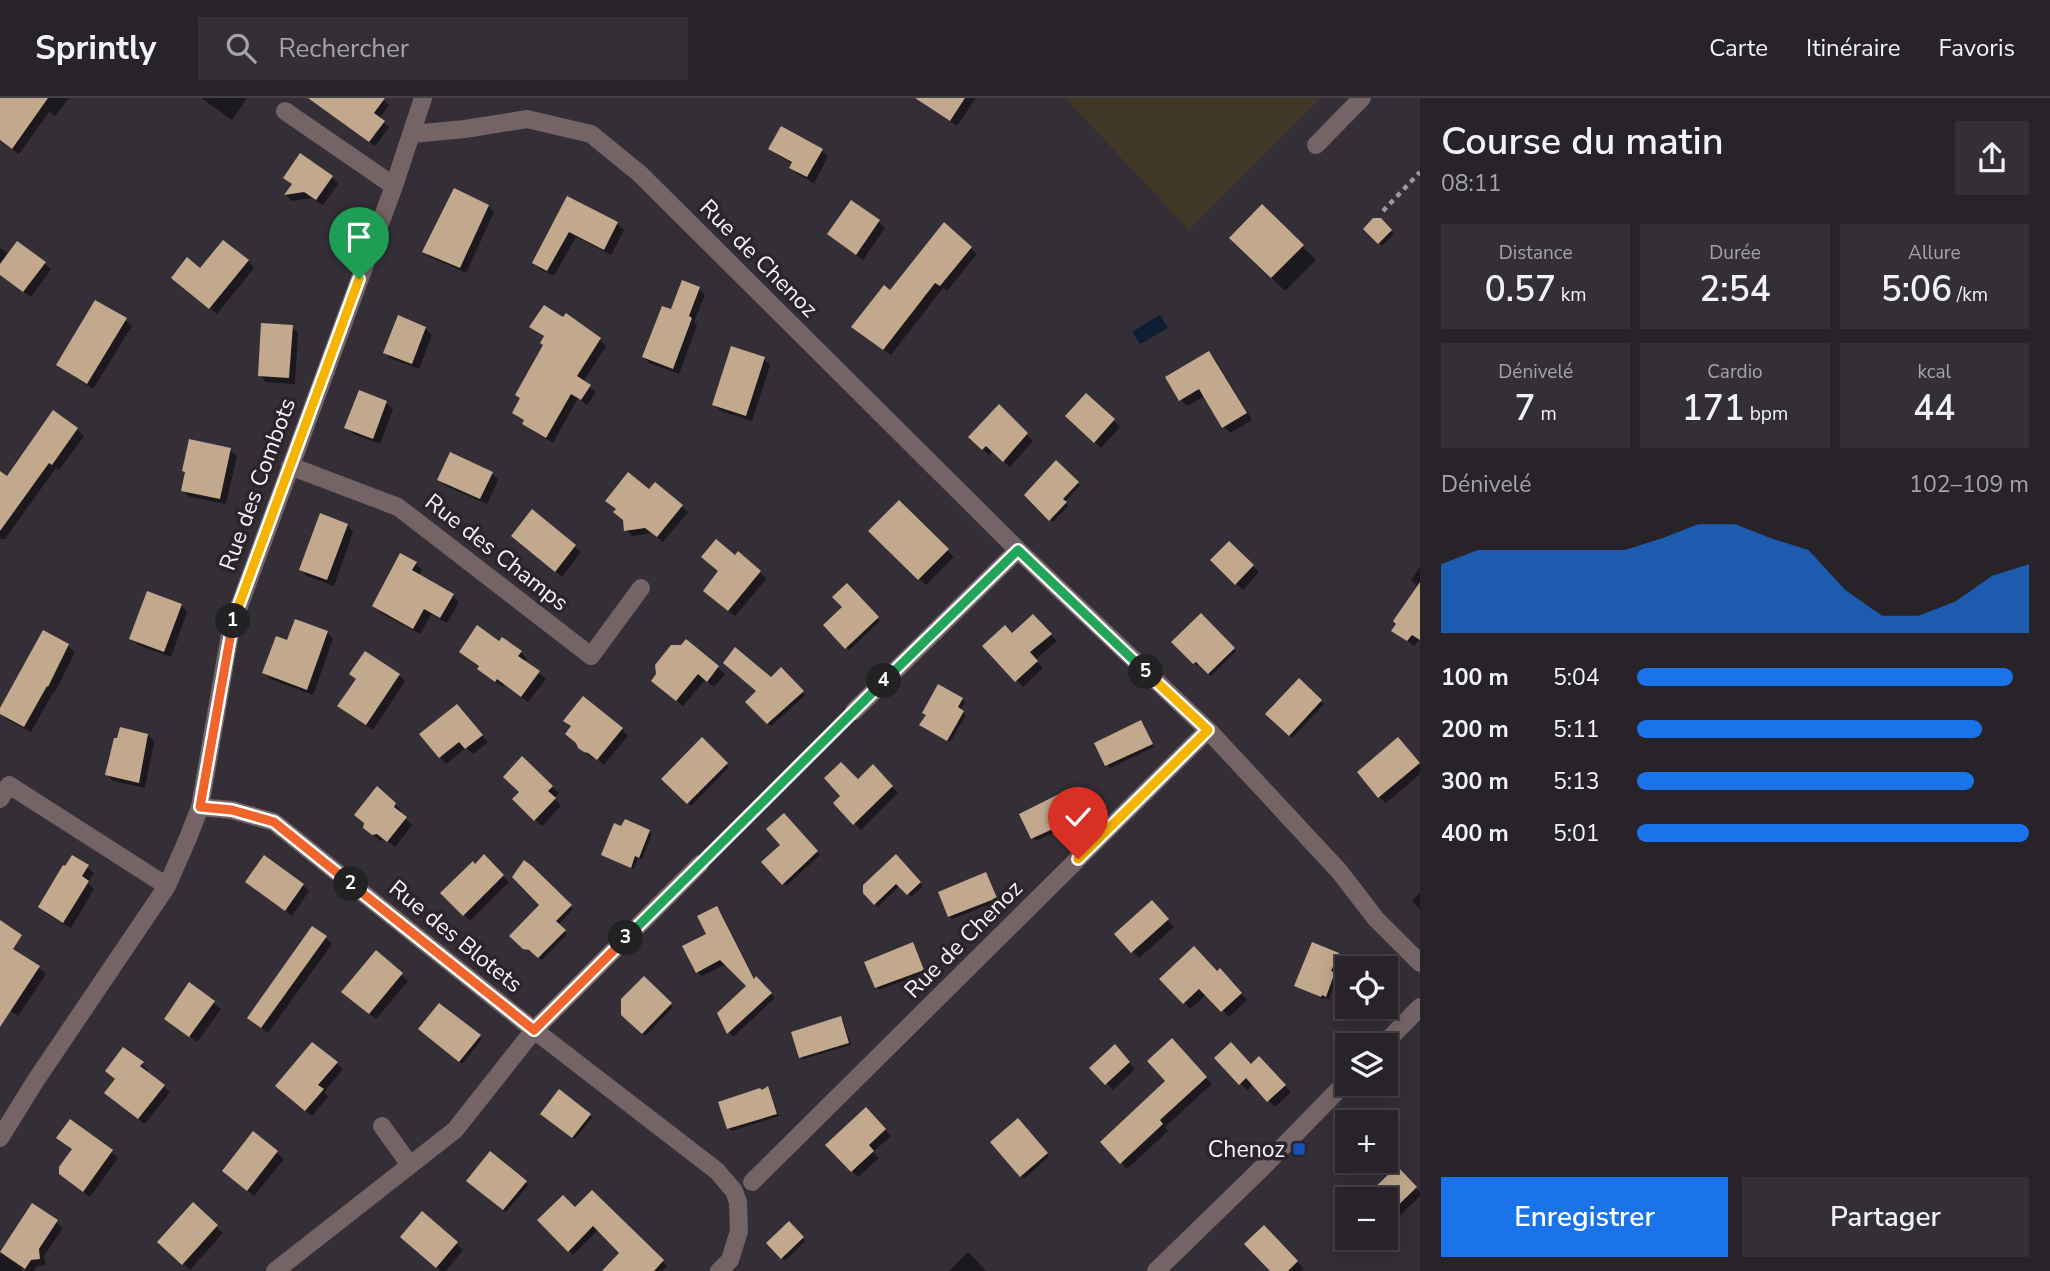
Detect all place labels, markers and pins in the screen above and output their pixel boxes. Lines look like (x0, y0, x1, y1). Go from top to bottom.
pin (329, 207, 389, 279)
pin: 1 (216, 603, 250, 638)
pin: 5 (1128, 654, 1164, 690)
pin: 4 (866, 664, 902, 698)
pin (1048, 787, 1108, 859)
pin: 2 (334, 866, 368, 902)
pin: 3 (608, 920, 644, 956)
place label: Chenoz (1208, 1134, 1285, 1165)
marker: Chenoz (1291, 1141, 1307, 1157)

